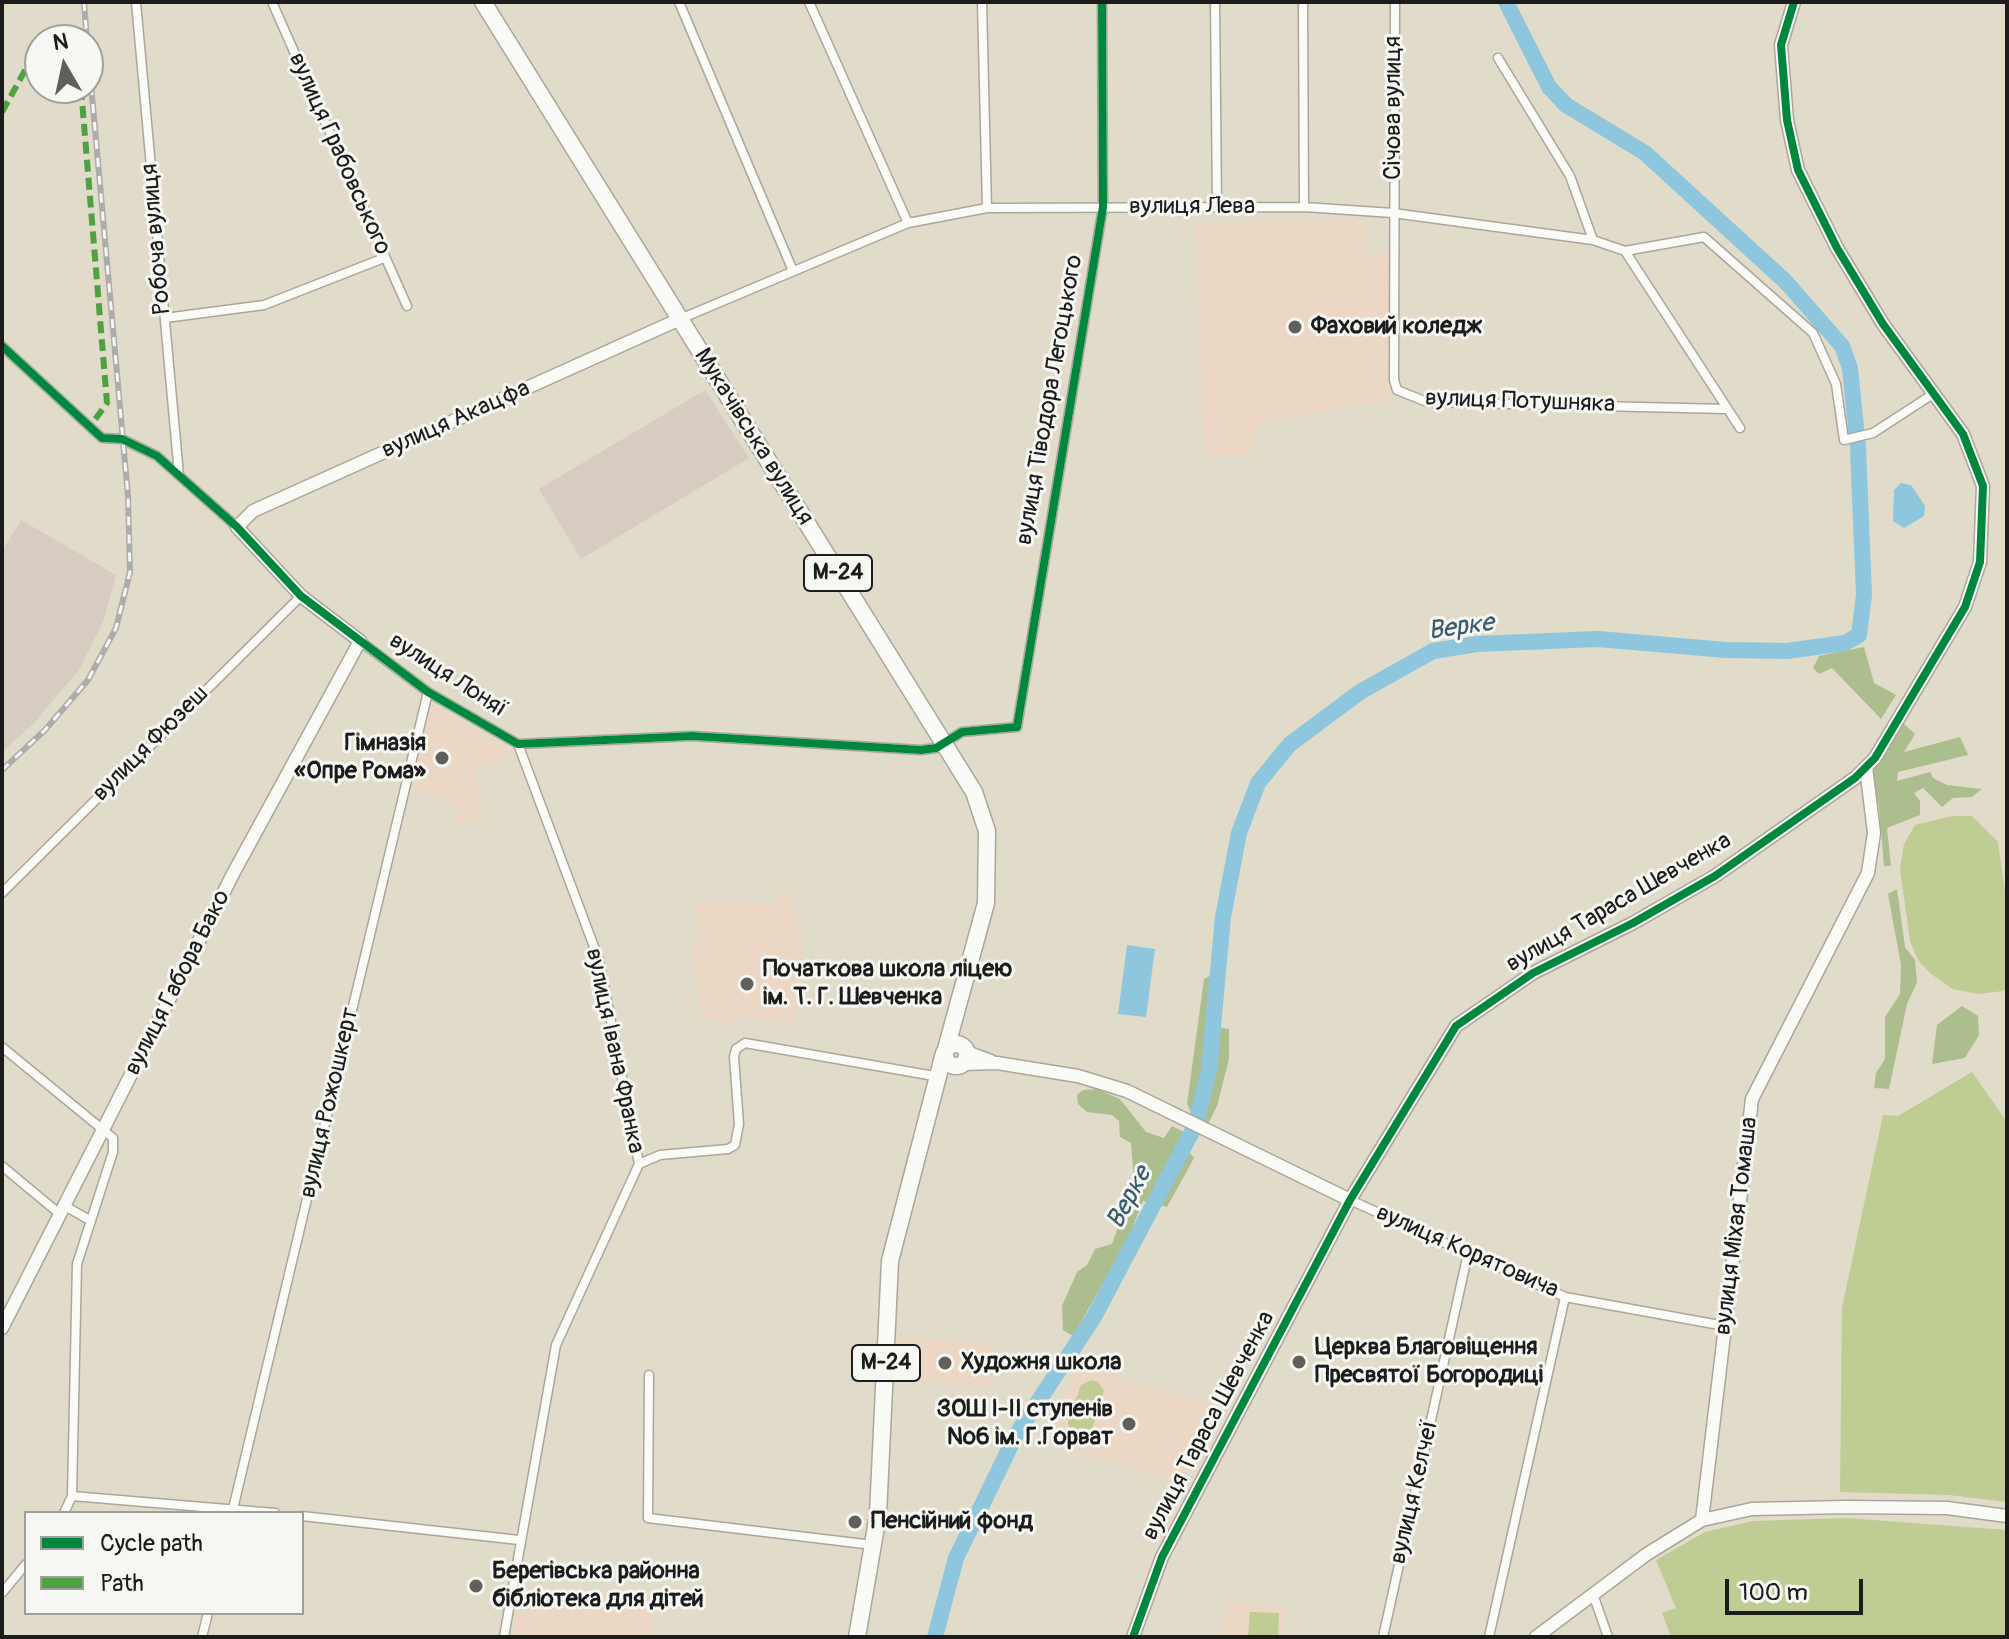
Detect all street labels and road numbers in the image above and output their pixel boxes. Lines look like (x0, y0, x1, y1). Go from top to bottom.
street label: Січова вулиця (1380, 36, 1408, 180)
street label: вулиця Грабовського (281, 48, 397, 260)
street label: Робоча вулиця (136, 162, 178, 316)
street label: вулиця Лева (1129, 193, 1255, 221)
street label: вулиця Тіводора Легоцького (1010, 253, 1090, 547)
street label: Мукачівська вулиця (687, 343, 819, 531)
street label: вулиця Акацфа (377, 374, 535, 466)
street label: вулиця Потушняка (1424, 384, 1616, 420)
road number: М-24 (804, 555, 872, 591)
street label: вулиця Лоняї (383, 627, 513, 725)
street label: вулиця Фюзеш (87, 680, 215, 808)
street label: вулиця Тараса Шевченка (1501, 827, 1737, 979)
street label: вулиця Габора Бако (119, 886, 237, 1080)
street label: вулиця Івана Франка (578, 946, 650, 1156)
street label: вулиця Рожошкерт (294, 1005, 366, 1201)
street label: вулиця Міхая Томаша (1709, 1115, 1765, 1337)
street label: вулиця Корятовича (1371, 1199, 1563, 1305)
street label: вулиця Тараса Шевченка (1136, 1307, 1282, 1545)
road number: М-24 (852, 1345, 920, 1381)
street label: вулиця Келчеї (1384, 1417, 1446, 1567)

